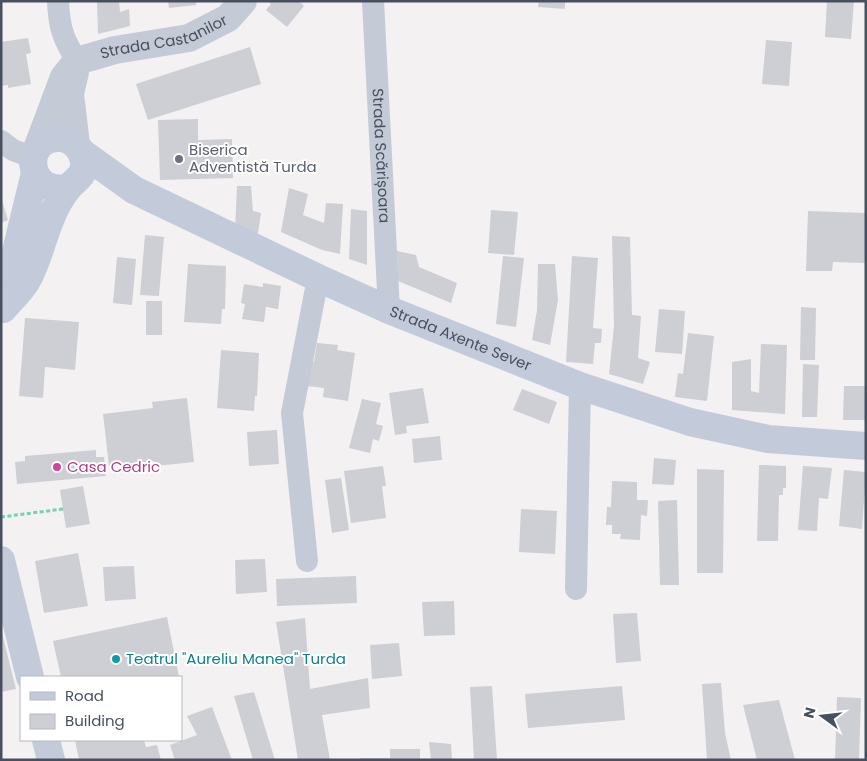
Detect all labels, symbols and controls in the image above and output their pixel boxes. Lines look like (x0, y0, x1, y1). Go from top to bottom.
street label: Strada Castanilor (98, 9, 231, 64)
street label: Strada Scărișoara (368, 88, 395, 224)
place label: Biserica Adventistă Turda (189, 139, 317, 177)
marker: Biserica Adventistă Turda (173, 153, 185, 165)
street label: Strada Axente Sever (387, 300, 535, 376)
place label: Casa Cedric (67, 456, 160, 477)
marker: Casa Cedric (51, 461, 63, 473)
place label: Teatrul "Aureliu Manea" Turda (126, 648, 346, 669)
marker: Teatrul "Aureliu Manea" Turda (110, 653, 122, 665)
legend (20, 676, 182, 741)
text: Road (65, 685, 104, 706)
north arrow (797, 691, 847, 741)
text: N (798, 705, 820, 720)
text: Building (65, 710, 125, 731)

